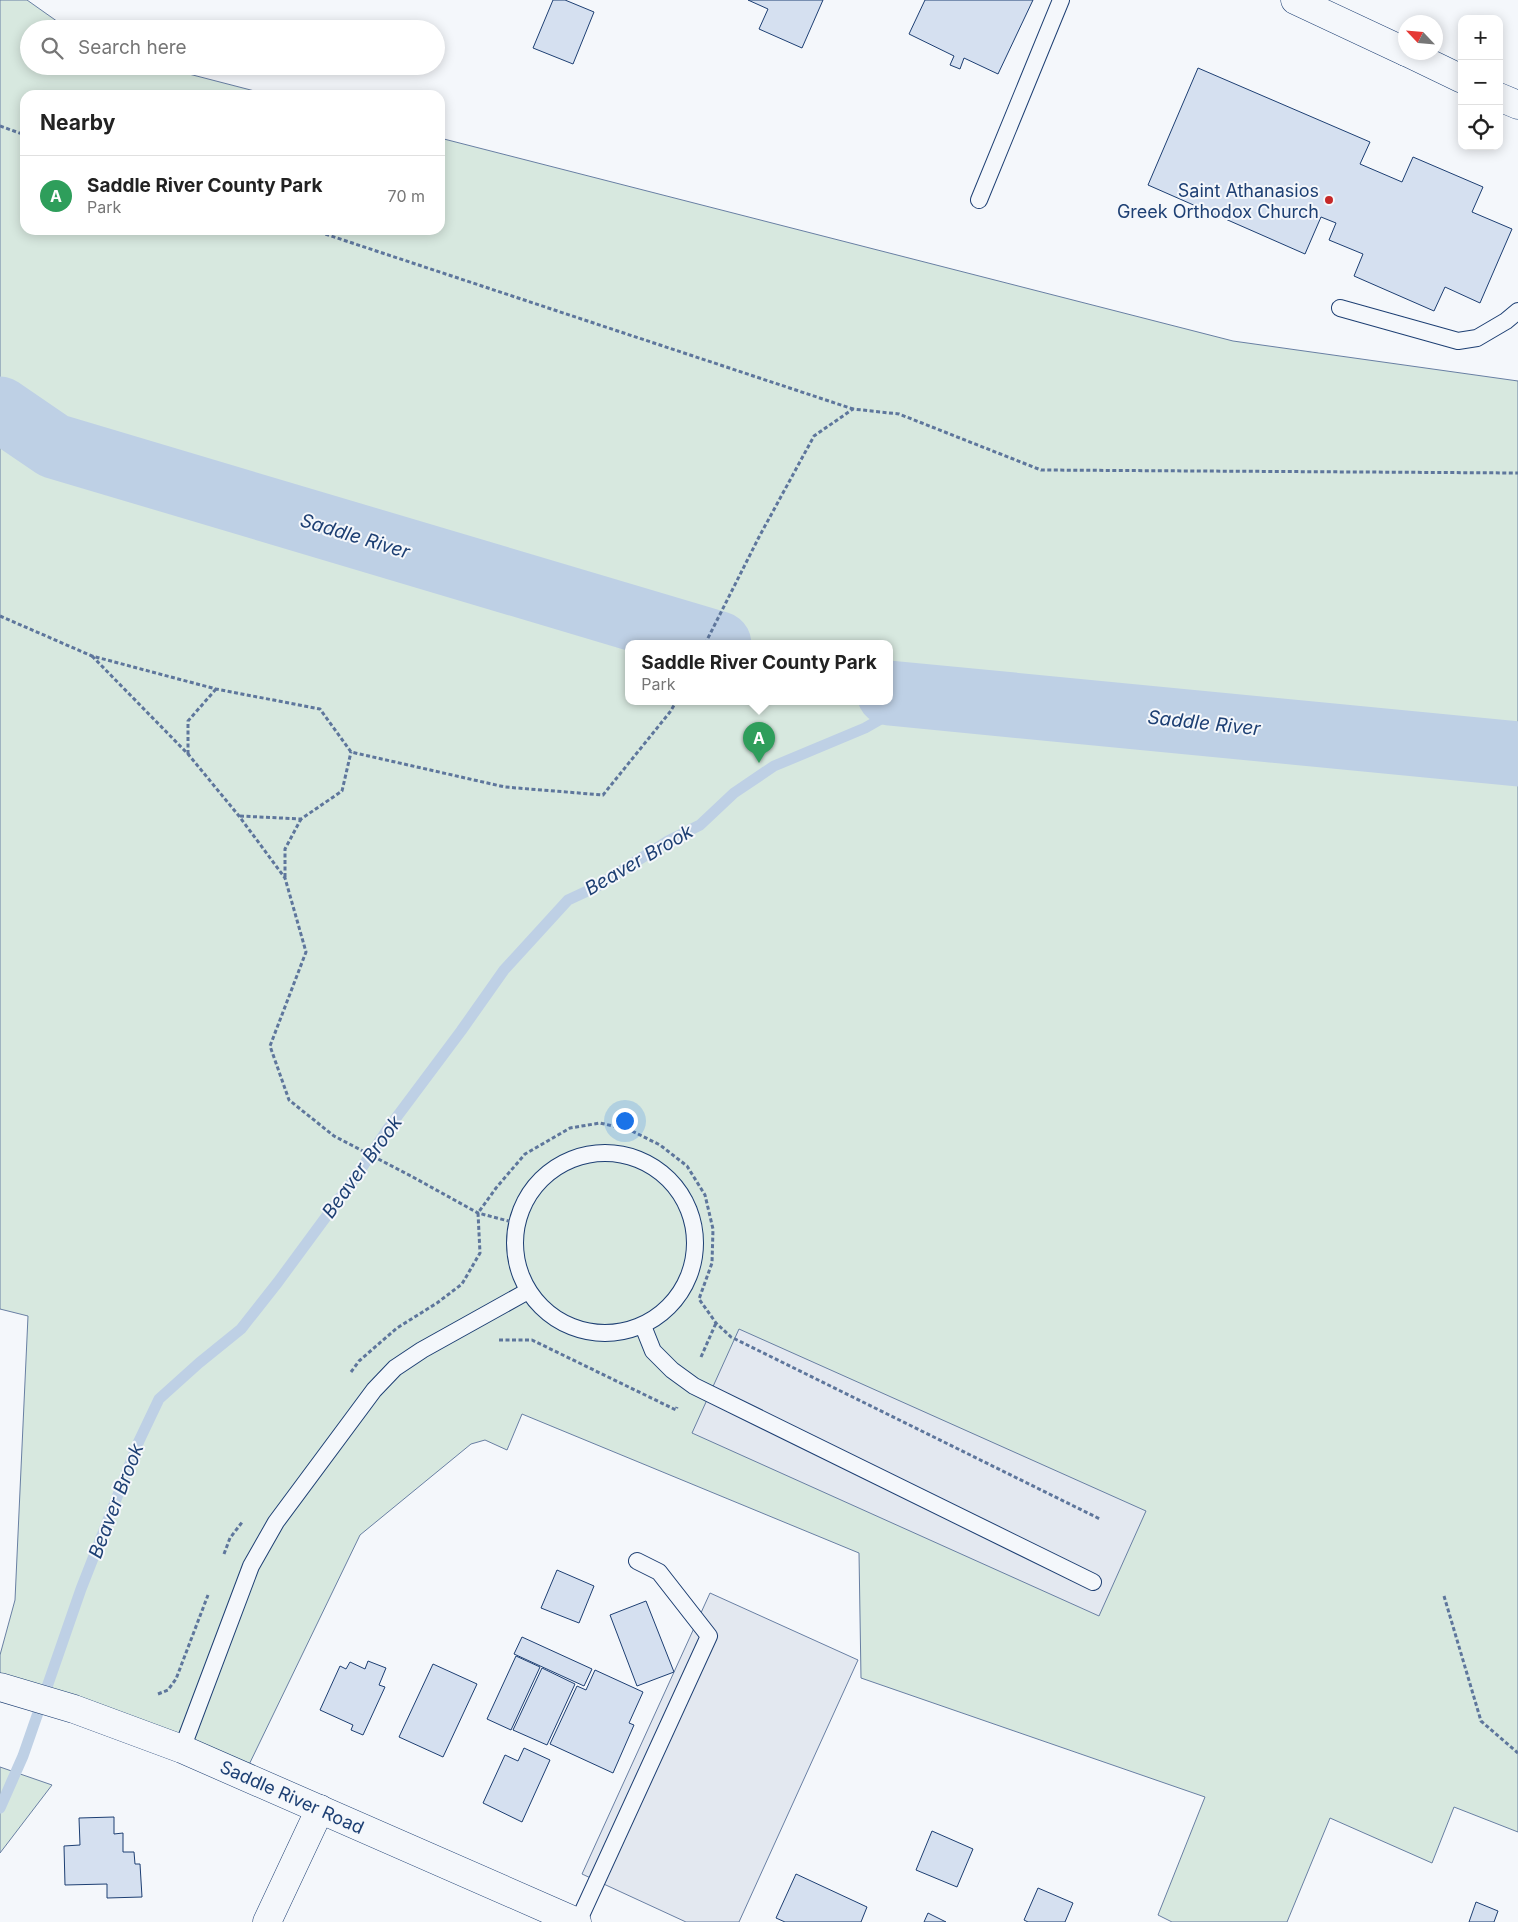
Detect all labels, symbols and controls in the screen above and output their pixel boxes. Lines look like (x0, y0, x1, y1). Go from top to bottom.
north arrow (1398, 15, 1443, 60)
map controls (1458, 15, 1503, 150)
button: + (1458, 15, 1503, 60)
search box (20, 20, 445, 75)
icon: search (38, 34, 66, 62)
text: Search here (78, 36, 187, 59)
button: − (1458, 60, 1503, 105)
button: locate (1458, 105, 1503, 150)
text: Nearby (40, 110, 115, 135)
text: Saddle River County Park (87, 174, 322, 197)
place label: Saint Athanasios Greek Orthodox Church (1117, 180, 1319, 222)
text: A (50, 186, 62, 206)
text: 70 m (388, 186, 425, 206)
marker: Saint Athanasios Greek Orthodox Church (1323, 194, 1335, 206)
text: Park (87, 197, 121, 217)
water label: Saddle River (297, 508, 413, 564)
popup (625, 640, 893, 705)
text: Saddle River County Park (641, 651, 877, 674)
text: Park (641, 674, 676, 694)
water label: Saddle River (1146, 706, 1262, 740)
pin: A (743, 722, 775, 763)
water label: Beaver Brook (581, 820, 698, 900)
your location (612, 1108, 638, 1134)
water label: Beaver Brook (317, 1111, 407, 1223)
water label: Beaver Brook (84, 1440, 149, 1562)
street label: Saddle River Road (217, 1756, 367, 1838)

